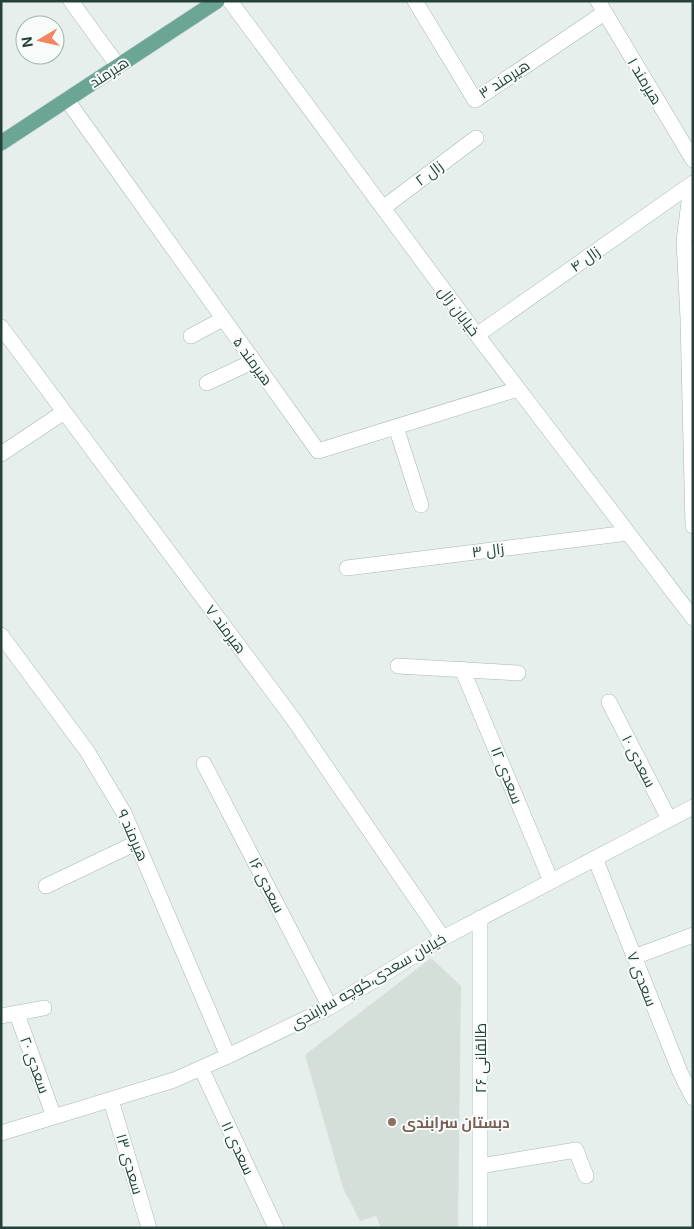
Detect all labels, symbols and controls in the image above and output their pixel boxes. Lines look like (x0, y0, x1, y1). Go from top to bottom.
north arrow (15, 15, 65, 65)
text: N (17, 36, 36, 49)
street label: هیرمند (86, 52, 132, 92)
street label: هیرمند ۱ (624, 54, 666, 108)
street label: هیرمند ۳ (475, 55, 533, 103)
street label: زال ۲ (411, 156, 447, 190)
street label: زال ۴ (566, 242, 604, 276)
street label: خیابان زال (433, 282, 484, 340)
street label: هیرمند ۵ (229, 333, 277, 389)
street label: زال ۳ (471, 539, 505, 561)
street label: هیرمند ٧ (201, 601, 251, 657)
street label: سعدی ۱۰ (617, 732, 660, 791)
street label: سعدی ۱۲ (486, 744, 527, 807)
street label: هیرمند ٩ (113, 806, 153, 864)
street label: سعدی ۱۶ (244, 854, 289, 916)
street label: خیابان سعدی،کوچه سرابندی (287, 929, 450, 1034)
street label: سعدی ۷ (622, 949, 661, 1009)
street label: طالقانی ۲۶ (471, 1023, 491, 1093)
street label: سعدی ۲۰ (15, 1034, 54, 1096)
place label: دبستان سرابندی (402, 1113, 510, 1132)
marker: دبستان سرابندی (386, 1116, 398, 1128)
street label: سعدی ۱۱ (216, 1118, 259, 1178)
street label: سعدی ۱۳ (111, 1131, 148, 1197)

